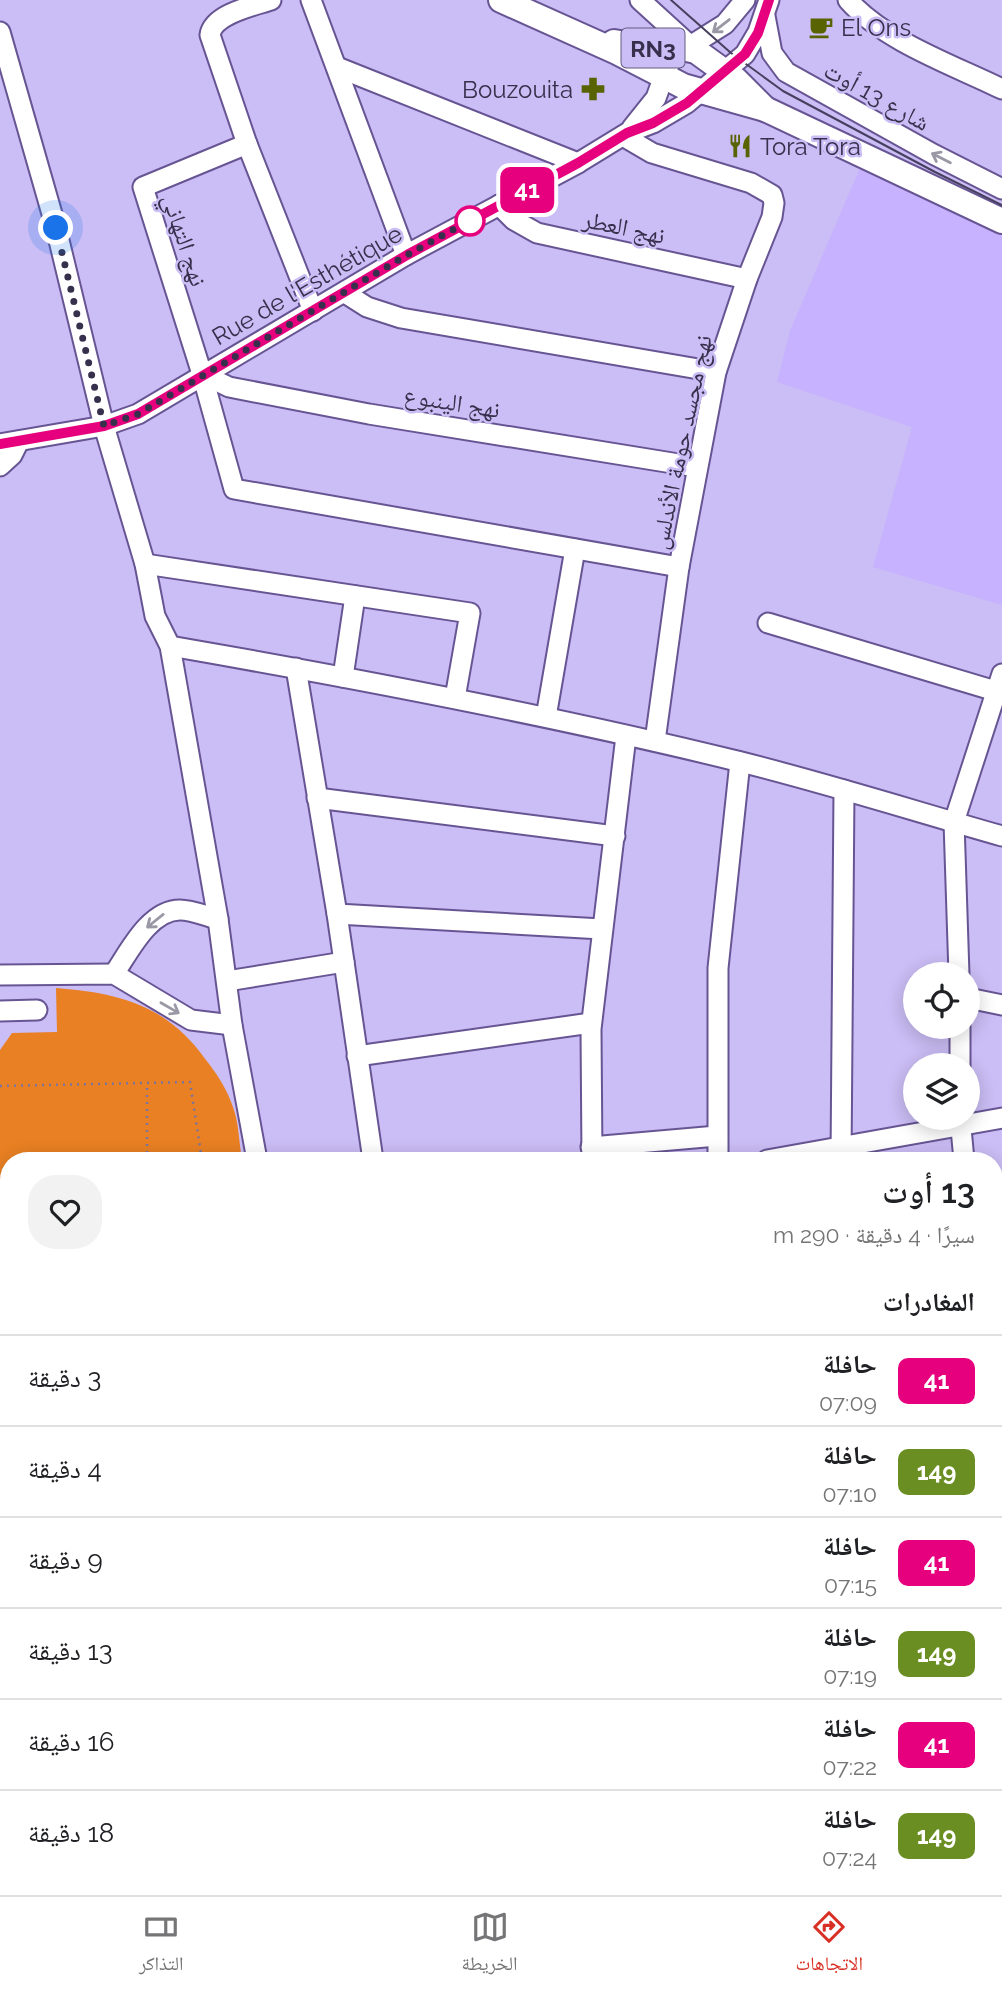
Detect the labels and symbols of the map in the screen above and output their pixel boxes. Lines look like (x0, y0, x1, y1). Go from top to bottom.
cafe icon: El Ons (807, 13, 835, 41)
place label: El Ons (841, 13, 911, 42)
one-way arrow (712, 18, 730, 33)
road number: RN3 (622, 28, 684, 68)
street label: شارع 13 أوت (819, 55, 935, 138)
place label: Bouzouita (462, 75, 573, 104)
pharmacy icon: Bouzouita (579, 75, 607, 103)
restaurant icon: Tora Tora (726, 132, 754, 160)
place label: Tora Tora (760, 132, 861, 161)
one-way arrow (931, 151, 952, 165)
line badge: 41 (496, 167, 558, 213)
street label: نهج التهاني (152, 190, 214, 292)
street label: نهج العطر (579, 204, 668, 251)
unlabelled marker (455, 206, 485, 236)
your location (38, 210, 73, 245)
street label: Rue de l'Esthétique (207, 219, 407, 351)
street label: نهج مجسد حومة الأندلس (644, 332, 719, 552)
street label: نهج الينبوع (402, 380, 502, 425)
one-way arrow (147, 914, 165, 929)
one-way arrow (160, 1001, 180, 1015)

